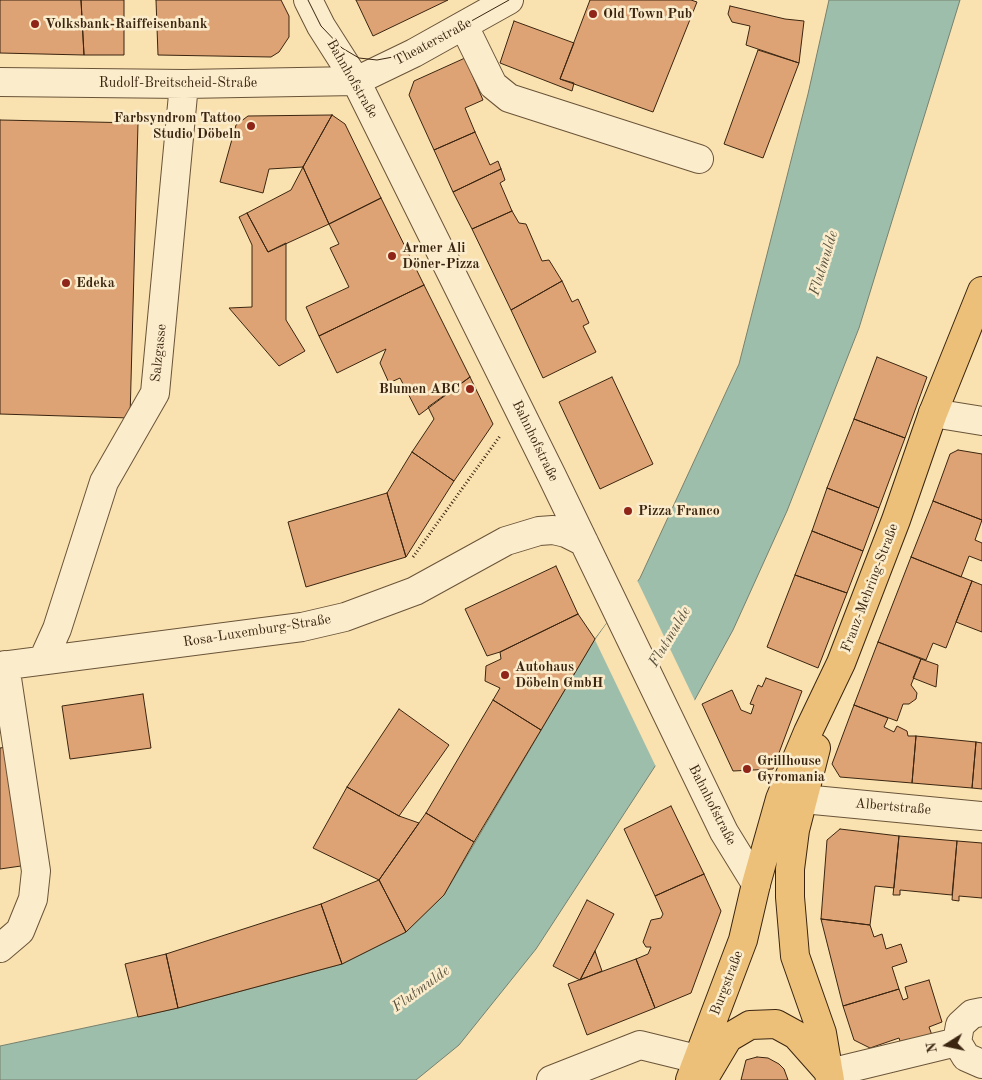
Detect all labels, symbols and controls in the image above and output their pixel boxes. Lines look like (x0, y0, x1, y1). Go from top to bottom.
place label: Old Town Pub (603, 6, 692, 22)
marker: Old Town Pub (587, 8, 599, 20)
street label: Theaterstraße (391, 15, 475, 69)
place label: Volksbank-Raiffeisenbank (45, 16, 208, 32)
marker: Volksbank-Raiffeisenbank (29, 18, 41, 30)
street label: Bahnhofstraße (323, 37, 381, 121)
street label: Rudolf-Breitscheid-Straße (99, 75, 257, 91)
place label: Farbsyndrom Tattoo Studio Döbeln (114, 110, 241, 142)
marker: Farbsyndrom Tattoo Studio Döbeln (245, 120, 257, 132)
water label: Flutmulde (806, 228, 842, 298)
place label: Armer Ali Döner-Pizza (402, 240, 480, 272)
marker: Armer Ali Döner-Pizza (386, 250, 398, 262)
place label: Edeka (76, 275, 115, 291)
marker: Edeka (60, 277, 72, 289)
street label: Salzgasse (148, 323, 170, 383)
place label: Blumen ABC (379, 381, 460, 397)
marker: Blumen ABC (464, 383, 476, 395)
street label: Bahnhofstraße (508, 398, 562, 484)
place label: Pizza Franco (638, 503, 720, 519)
marker: Pizza Franco (622, 505, 634, 517)
street label: Franz-Mehring-Straße (838, 521, 902, 655)
water label: Flutmulde (645, 604, 695, 670)
street label: Rosa-Luxemburg-Straße (182, 611, 332, 651)
place label: Autohaus Döbeln GmbH (515, 659, 603, 692)
marker: Autohaus Döbeln GmbH (499, 669, 511, 681)
place label: Grillhouse Gyromania (757, 753, 825, 786)
street label: Bahnhofstraße (684, 762, 740, 848)
marker: Grillhouse Gyromania (741, 763, 753, 775)
street label: Albertstraße (854, 795, 932, 819)
street label: Burgstraße (707, 948, 747, 1018)
water label: Flutmulde (389, 962, 453, 1016)
north arrow (922, 1020, 972, 1070)
text: N (924, 1041, 940, 1054)

